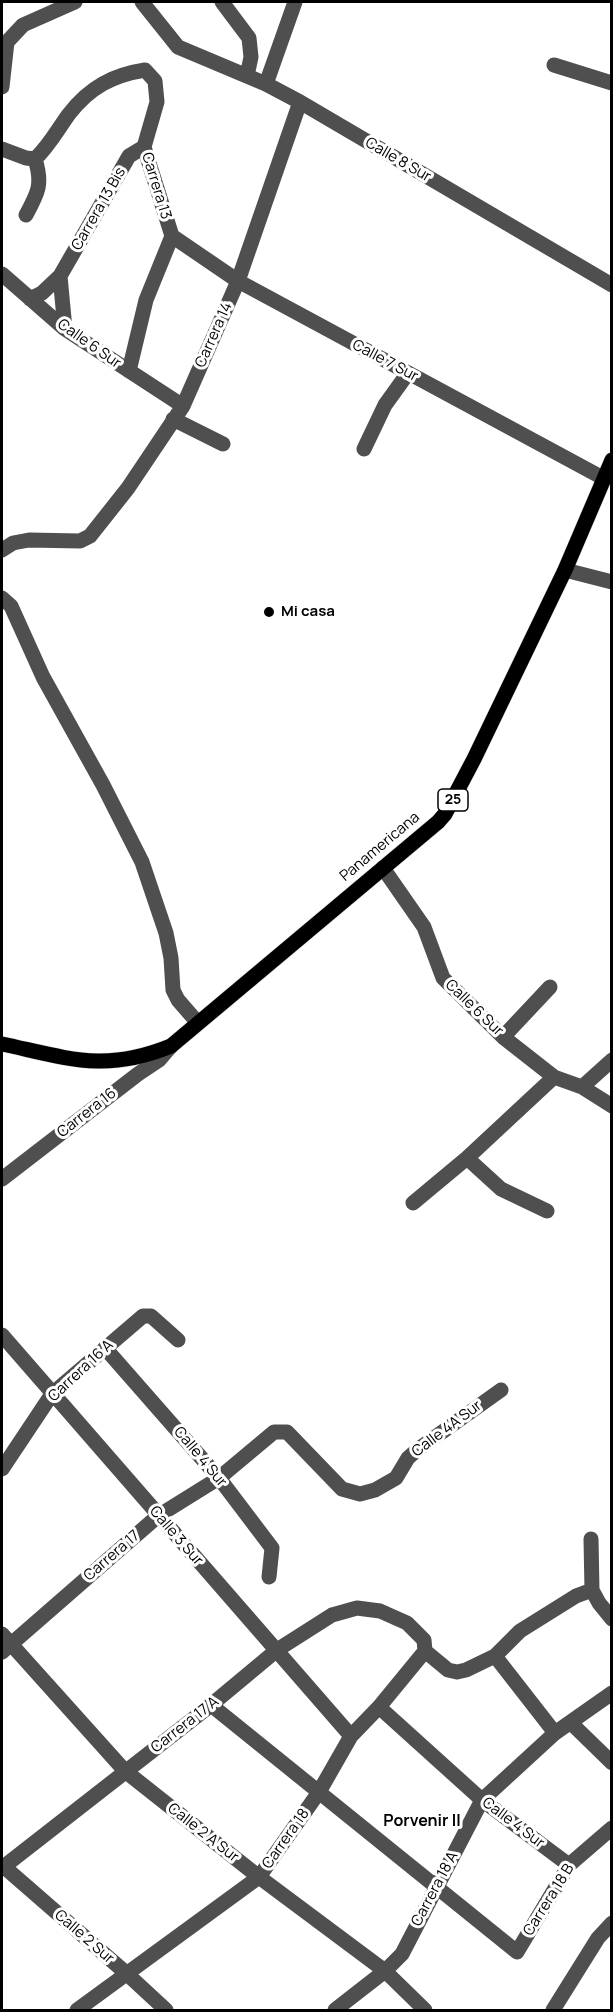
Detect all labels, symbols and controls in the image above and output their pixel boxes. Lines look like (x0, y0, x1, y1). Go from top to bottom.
street label: Calle 8 Sur (362, 134, 434, 186)
street label: Carrera 13 (137, 150, 175, 222)
street label: Carrera 13 Bis (68, 164, 130, 254)
street label: Carrera 14 (192, 300, 236, 370)
street label: Calle 6 Sur (54, 315, 124, 373)
street label: Calle 7 Sur (349, 336, 421, 386)
place label: Mi casa (281, 603, 335, 621)
marker: Mi casa (262, 605, 276, 619)
road number: 25 (438, 789, 468, 811)
street label: Panamericana (337, 808, 423, 886)
street label: Calle 6 Sur (441, 976, 507, 1040)
street label: Carrera 16 (54, 1084, 120, 1142)
street label: Carrera 16 A (45, 1336, 117, 1406)
street label: Calle 4A Sur (408, 1397, 486, 1461)
street label: Calle 4 Sur (170, 1423, 230, 1491)
street label: Calle 3 Sur (145, 1503, 207, 1569)
street label: Carrera 17 (80, 1527, 144, 1585)
street label: Carrera 17 A (148, 1693, 222, 1757)
street label: Calle 4 Sur (478, 1794, 548, 1852)
street label: Calle 2 A Sur (164, 1800, 242, 1866)
street label: Carrera 18 (259, 1805, 313, 1873)
district label: Porvenir II (383, 1812, 461, 1832)
street label: Carrera 18 A (408, 1849, 462, 1929)
street label: Carrera 18 B (520, 1861, 578, 1939)
street label: Calle 2 Sur (51, 1906, 117, 1968)

